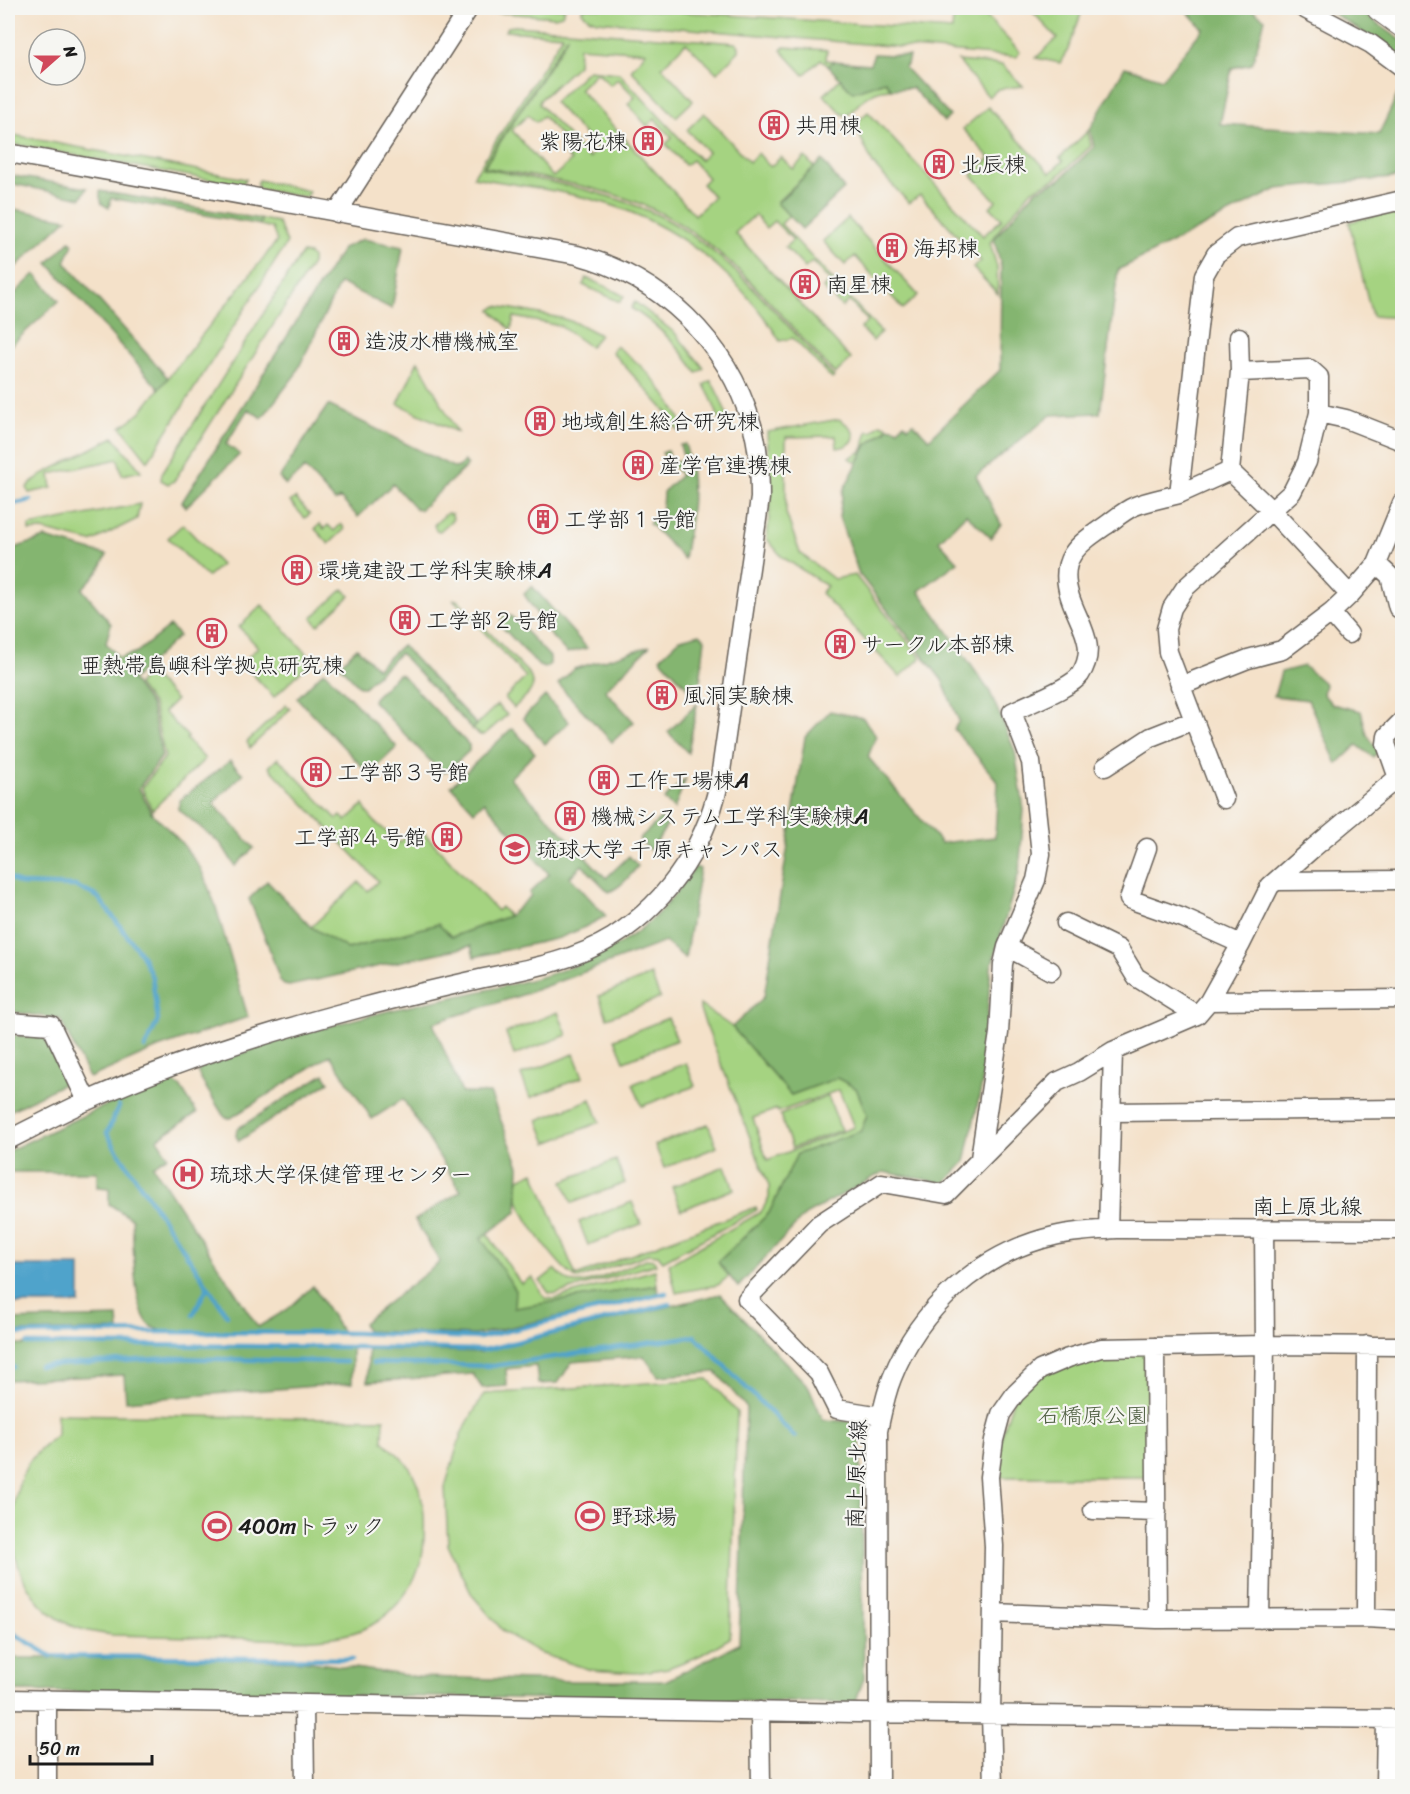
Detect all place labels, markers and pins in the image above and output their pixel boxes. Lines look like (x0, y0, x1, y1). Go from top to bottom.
place label: 共用棟 (795, 106, 861, 145)
building icon: 共用棟 (758, 109, 790, 141)
place label: 紫陽花棟 (539, 122, 627, 161)
building icon: 紫陽花棟 (632, 125, 664, 157)
place label: 北辰棟 (960, 145, 1026, 184)
building icon: 北辰棟 (923, 148, 955, 180)
place label: 海邦棟 (913, 229, 979, 268)
building icon: 海邦棟 (876, 232, 908, 264)
place label: 南星棟 (826, 265, 892, 304)
building icon: 南星棟 (789, 268, 821, 300)
place label: 造波水槽機械室 (365, 322, 519, 361)
building icon: 造波水槽機械室 (328, 325, 360, 357)
place label: 地域創生総合研究棟 (561, 402, 759, 441)
building icon: 地域創生総合研究棟 (524, 405, 556, 437)
place label: 産学官連携棟 (659, 446, 791, 485)
building icon: 産学官連携棟 (622, 449, 654, 481)
place label: 工学部１号館 (564, 500, 696, 539)
building icon: 工学部１号館 (527, 503, 559, 535)
place label: 環境建設工学科実験棟A (318, 551, 552, 590)
building icon: 環境建設工学科実験棟A (281, 554, 313, 586)
place label: 工学部２号館 (426, 601, 558, 640)
building icon: 工学部２号館 (389, 604, 421, 636)
building icon: 亜熱帯島嶼科学拠点研究棟 (196, 617, 228, 649)
place label: サークル本部棟 (861, 625, 1014, 664)
building icon: サークル本部棟 (824, 628, 856, 660)
place label: 亜熱帯島嶼科学拠点研究棟 (80, 646, 344, 685)
place label: 風洞実験棟 (683, 676, 793, 715)
building icon: 風洞実験棟 (646, 679, 678, 711)
place label: 工学部３号館 (337, 753, 469, 792)
building icon: 工学部３号館 (300, 756, 332, 788)
place label: 工作工場棟A (625, 761, 749, 800)
building icon: 工作工場棟A (588, 764, 620, 796)
place label: 機械システム工学科実験棟A (591, 797, 869, 836)
building icon: 機械システム工学科実験棟A (554, 800, 586, 832)
place label: 工学部４号館 (294, 818, 426, 857)
building icon: 工学部４号館 (431, 821, 463, 853)
place label: 琉球大学 千原キャンパス (536, 830, 783, 869)
school or university icon: 琉球大学 千原キャンパス (499, 833, 531, 865)
place label: 琉球大学保健管理センター (209, 1155, 472, 1194)
hospital icon: 琉球大学保健管理センター (172, 1158, 204, 1190)
place label: 野球場 (611, 1497, 677, 1536)
sports icon: 野球場 (574, 1500, 606, 1532)
place label: 400mトラック (238, 1507, 384, 1546)
sports icon: 400mトラック (201, 1510, 233, 1542)

